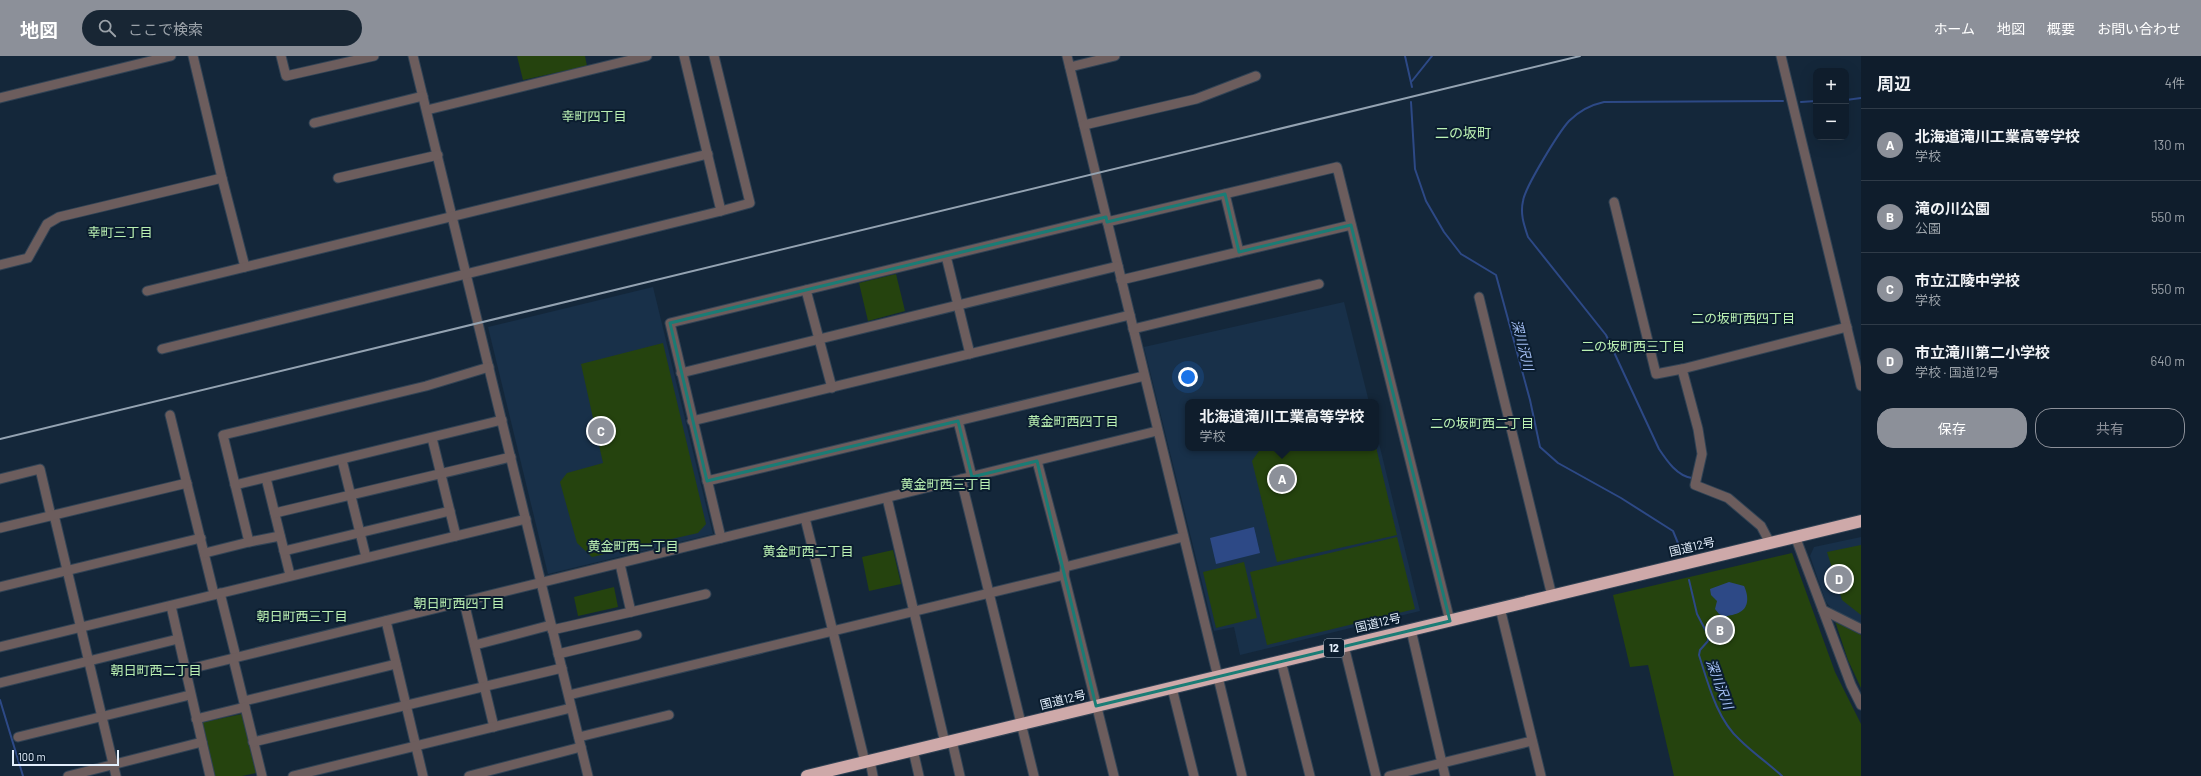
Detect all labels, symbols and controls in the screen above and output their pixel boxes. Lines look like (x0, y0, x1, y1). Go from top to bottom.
search box (82, 10, 362, 46)
icon: search (96, 17, 118, 39)
text: 地図 (20, 18, 58, 41)
text: ここで検索 (128, 20, 203, 38)
text: ホーム (1933, 20, 1975, 37)
text: 地図 (1997, 20, 2025, 37)
text: 概要 (2047, 20, 2075, 37)
text: お問い合わせ (2097, 20, 2181, 37)
map controls (1813, 68, 1849, 140)
button: + (1813, 68, 1849, 104)
text: 周辺 (1877, 73, 1911, 93)
text: 4件 (2165, 75, 2185, 91)
button: − (1813, 104, 1849, 140)
district label: 幸町四丁目 (561, 108, 627, 124)
district label: 二の坂町 (1435, 124, 1491, 141)
text: 北海道滝川工業高等学校 (1915, 127, 2080, 145)
text: A (1886, 137, 1894, 153)
text: 130 m (2153, 137, 2185, 153)
text: 学校 (1915, 148, 1941, 164)
text: 滝の川公園 (1915, 199, 1990, 217)
text: B (1886, 209, 1894, 225)
text: 550 m (2151, 209, 2185, 225)
text: 公園 (1915, 220, 1941, 236)
district label: 幸町三丁目 (87, 224, 153, 240)
text: 市立江陵中学校 (1915, 271, 2020, 289)
text: C (1886, 281, 1894, 297)
text: 550 m (2151, 281, 2185, 297)
text: 学校 (1915, 292, 1941, 308)
district label: 二の坂町西四丁目 (1691, 310, 1795, 326)
water label: 深川沢川 (1509, 318, 1538, 374)
district label: 二の坂町西三丁目 (1581, 338, 1685, 354)
text: 市立滝川第二小学校 (1915, 343, 2050, 361)
text: D (1886, 353, 1894, 369)
text: 640 m (2150, 353, 2185, 369)
text: 学校 · 国道12号 (1915, 364, 1999, 380)
your location (1178, 367, 1198, 387)
popup (1185, 399, 1379, 451)
text: 北海道滝川工業高等学校 (1199, 407, 1365, 425)
button: 保存 (1877, 408, 2027, 448)
button: 共有 (2035, 408, 2185, 448)
district label: 黄金町西四丁目 (1027, 413, 1119, 429)
district label: 二の坂町西二丁目 (1430, 415, 1534, 431)
pin: C (588, 416, 614, 446)
text: 学校 (1199, 428, 1226, 444)
pin: A (1269, 464, 1295, 494)
district label: 黄金町西三丁目 (900, 476, 992, 492)
street label: 国道12号 (1667, 534, 1716, 558)
district label: 黄金町西一丁目 (587, 538, 679, 554)
district label: 黄金町西二丁目 (762, 543, 854, 559)
pin: D (1826, 564, 1852, 594)
district label: 朝日町西四丁目 (413, 595, 505, 611)
district label: 朝日町西三丁目 (256, 608, 348, 624)
street label: 国道12号 (1353, 610, 1402, 634)
pin: B (1707, 615, 1733, 645)
road number: 12 (1324, 639, 1344, 657)
water label: 深川沢川 (1703, 657, 1738, 713)
district label: 朝日町西二丁目 (110, 662, 202, 678)
street label: 国道12号 (1038, 687, 1087, 711)
scale bar (12, 748, 119, 767)
text: 100 m (18, 750, 46, 763)

